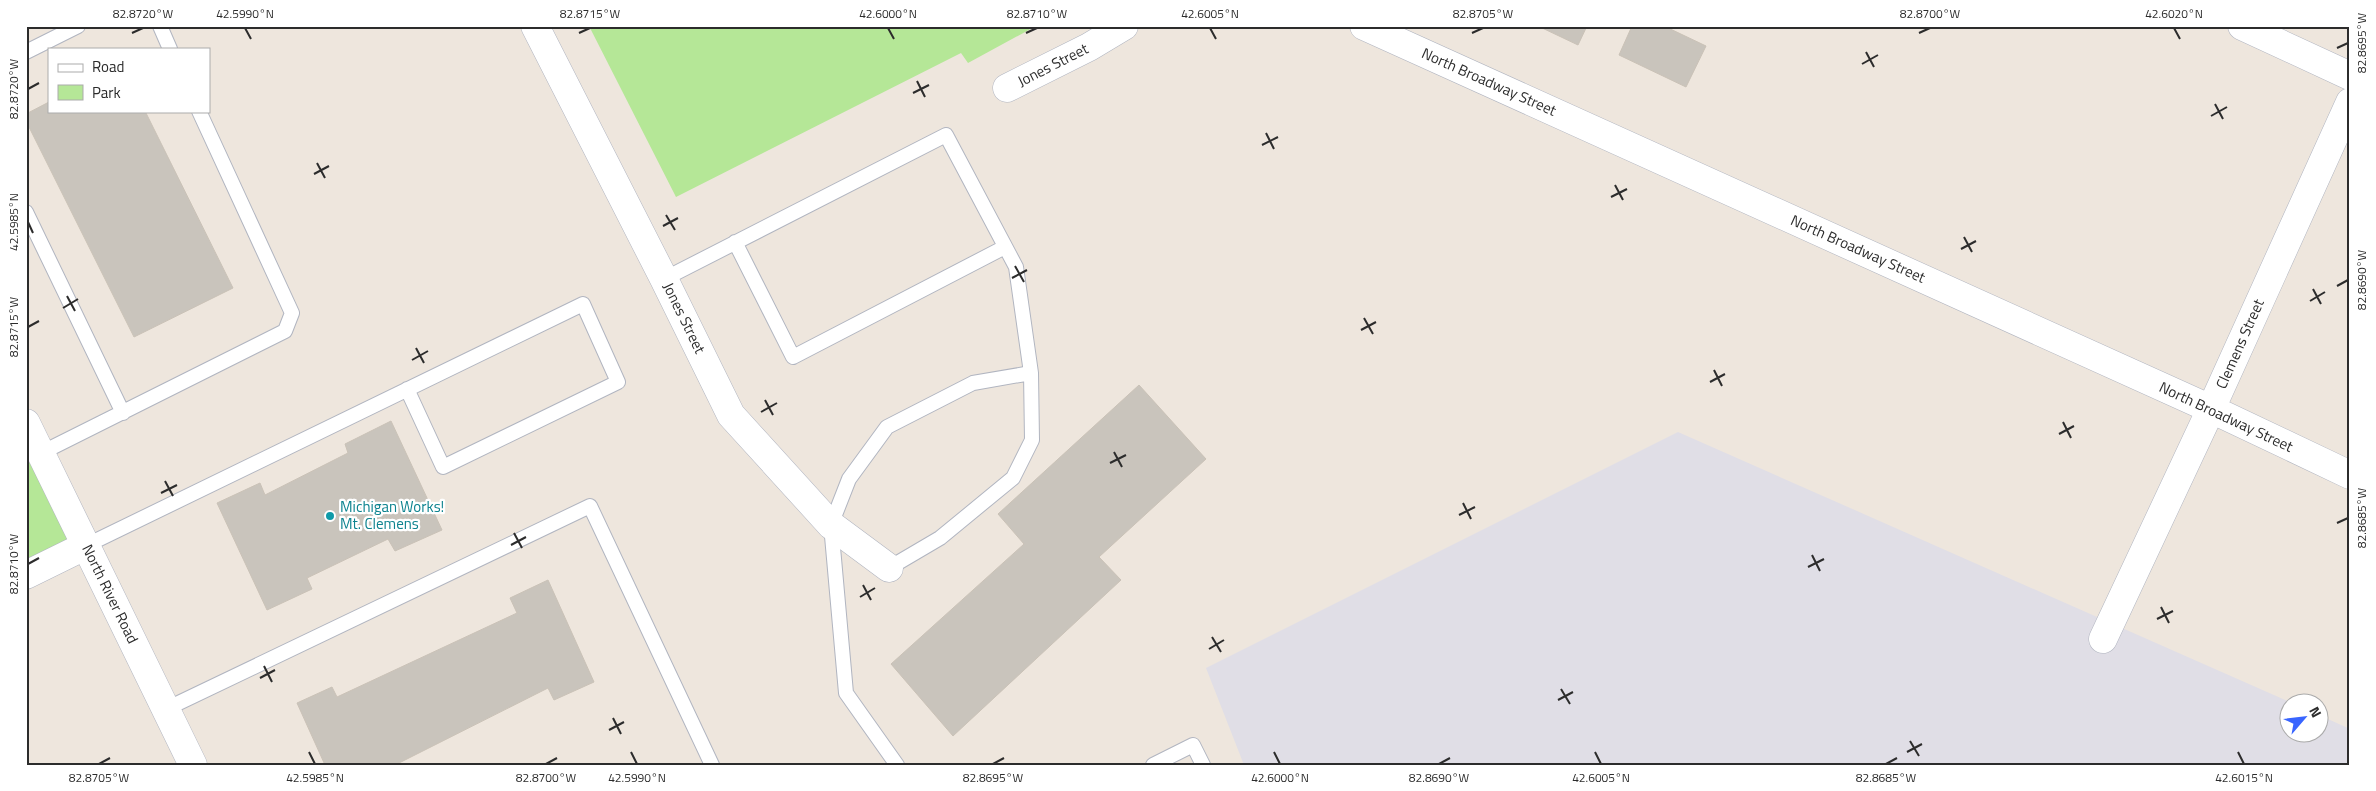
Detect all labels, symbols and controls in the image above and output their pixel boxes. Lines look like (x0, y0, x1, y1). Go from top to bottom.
text: 82.8720°W (113, 4, 173, 23)
text: 42.5990°N (216, 4, 274, 23)
text: 82.8715°W (560, 4, 620, 23)
text: 42.6000°N (859, 4, 917, 23)
text: 82.8710°W (1007, 4, 1067, 23)
text: 42.6005°N (1181, 4, 1239, 23)
text: 82.8705°W (1453, 4, 1513, 23)
text: 82.8700°W (1900, 4, 1960, 23)
text: 42.6020°N (2145, 4, 2203, 23)
text: 82.8695°W (2352, 13, 2371, 73)
street label: Jones Street (1013, 37, 1093, 92)
street label: North Broadway Street (1418, 41, 1561, 122)
legend (48, 48, 210, 112)
text: Road (92, 55, 124, 78)
text: 82.8720°W (4, 59, 23, 119)
text: Park (92, 81, 121, 104)
text: 42.5985°N (4, 193, 23, 251)
street label: North Broadway Street (1787, 208, 1930, 289)
text: 82.8690°W (2352, 250, 2371, 310)
street label: Jones Street (657, 278, 712, 358)
street label: Clemens Street (2209, 294, 2270, 392)
text: 82.8715°W (4, 297, 23, 357)
street label: North Broadway Street (2155, 375, 2298, 458)
text: 82.8685°W (2352, 488, 2371, 548)
place label: Michigan Works! Mt. Clemens (340, 495, 444, 535)
marker: Michigan Works! Mt. Clemens (324, 510, 336, 522)
text: 82.8710°W (4, 534, 23, 594)
street label: North River Road (76, 540, 144, 647)
north arrow (2278, 694, 2328, 744)
text: N (2304, 702, 2327, 721)
text: 82.8705°W (69, 768, 129, 787)
text: 42.5985°N (286, 768, 344, 787)
text: 82.8700°W (516, 768, 576, 787)
text: 42.5990°N (608, 768, 666, 787)
text: 82.8695°W (963, 768, 1023, 787)
text: 42.6000°N (1251, 768, 1309, 787)
text: 82.8690°W (1409, 768, 1469, 787)
text: 42.6005°N (1572, 768, 1630, 787)
text: 82.8685°W (1856, 768, 1916, 787)
text: 42.6015°N (2215, 768, 2273, 787)

